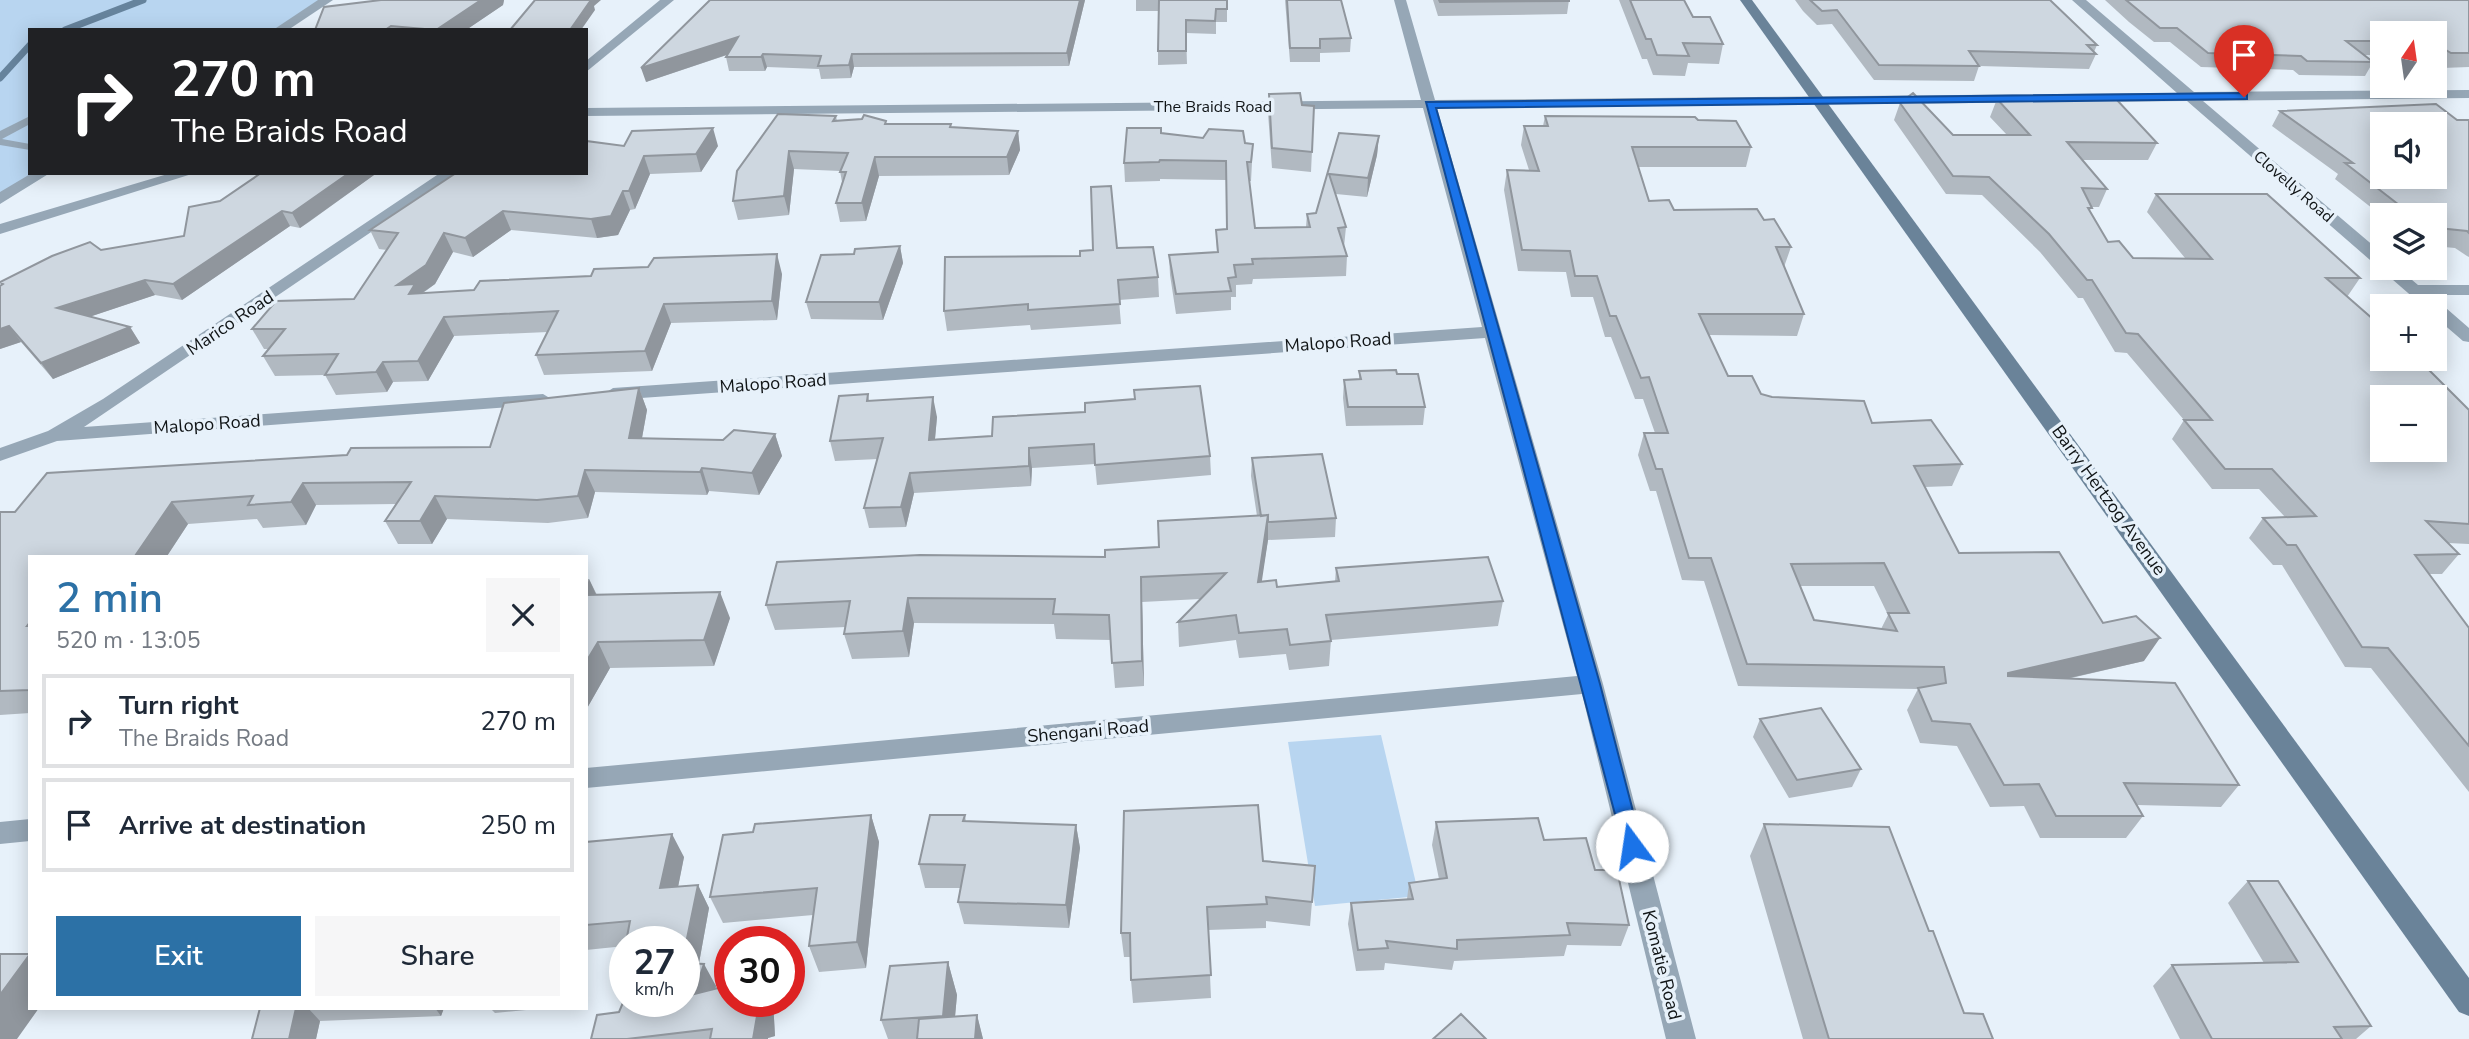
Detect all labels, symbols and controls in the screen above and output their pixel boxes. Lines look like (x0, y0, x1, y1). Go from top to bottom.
north arrow (2370, 21, 2446, 98)
map controls (2370, 21, 2447, 462)
pin (2214, 25, 2274, 97)
icon: arrive (2225, 36, 2263, 74)
text: 270 m (171, 46, 315, 113)
icon: right (56, 56, 147, 147)
street label: The Braids Road (1154, 96, 1272, 118)
text: The Braids Road (171, 110, 408, 153)
button: sound (2370, 112, 2447, 189)
street label: Clovelly Road (2249, 146, 2338, 228)
button: layers (2370, 203, 2447, 280)
street label: Marico Road (182, 285, 278, 361)
button: + (2370, 294, 2447, 371)
street label: Malopo Road (1284, 326, 1392, 358)
street label: Malopo Road (719, 367, 827, 399)
button: − (2370, 385, 2447, 462)
street label: Malopo Road (153, 408, 261, 440)
street label: Barry Hertzog Avenue (2046, 420, 2172, 580)
text: 2 min (56, 570, 163, 627)
button: close (486, 578, 560, 652)
text: 520 m · 13:05 (56, 625, 201, 656)
text: Turn right (119, 688, 238, 723)
icon: right (60, 702, 98, 740)
text: 270 m (480, 704, 556, 739)
street label: Shengani Road (1026, 714, 1150, 748)
text: The Braids Road (119, 723, 289, 754)
icon: arrive (60, 806, 98, 844)
text: Arrive at destination (119, 808, 366, 843)
text: 250 m (480, 808, 556, 843)
position arrow (1595, 809, 1669, 883)
street label: Komatie Road (1637, 907, 1687, 1023)
button: Exit (56, 916, 301, 996)
button: Share (315, 916, 560, 996)
speed limit sign: 30 (714, 926, 805, 1017)
text: 27 (633, 939, 676, 986)
text: km/h (635, 977, 674, 1001)

